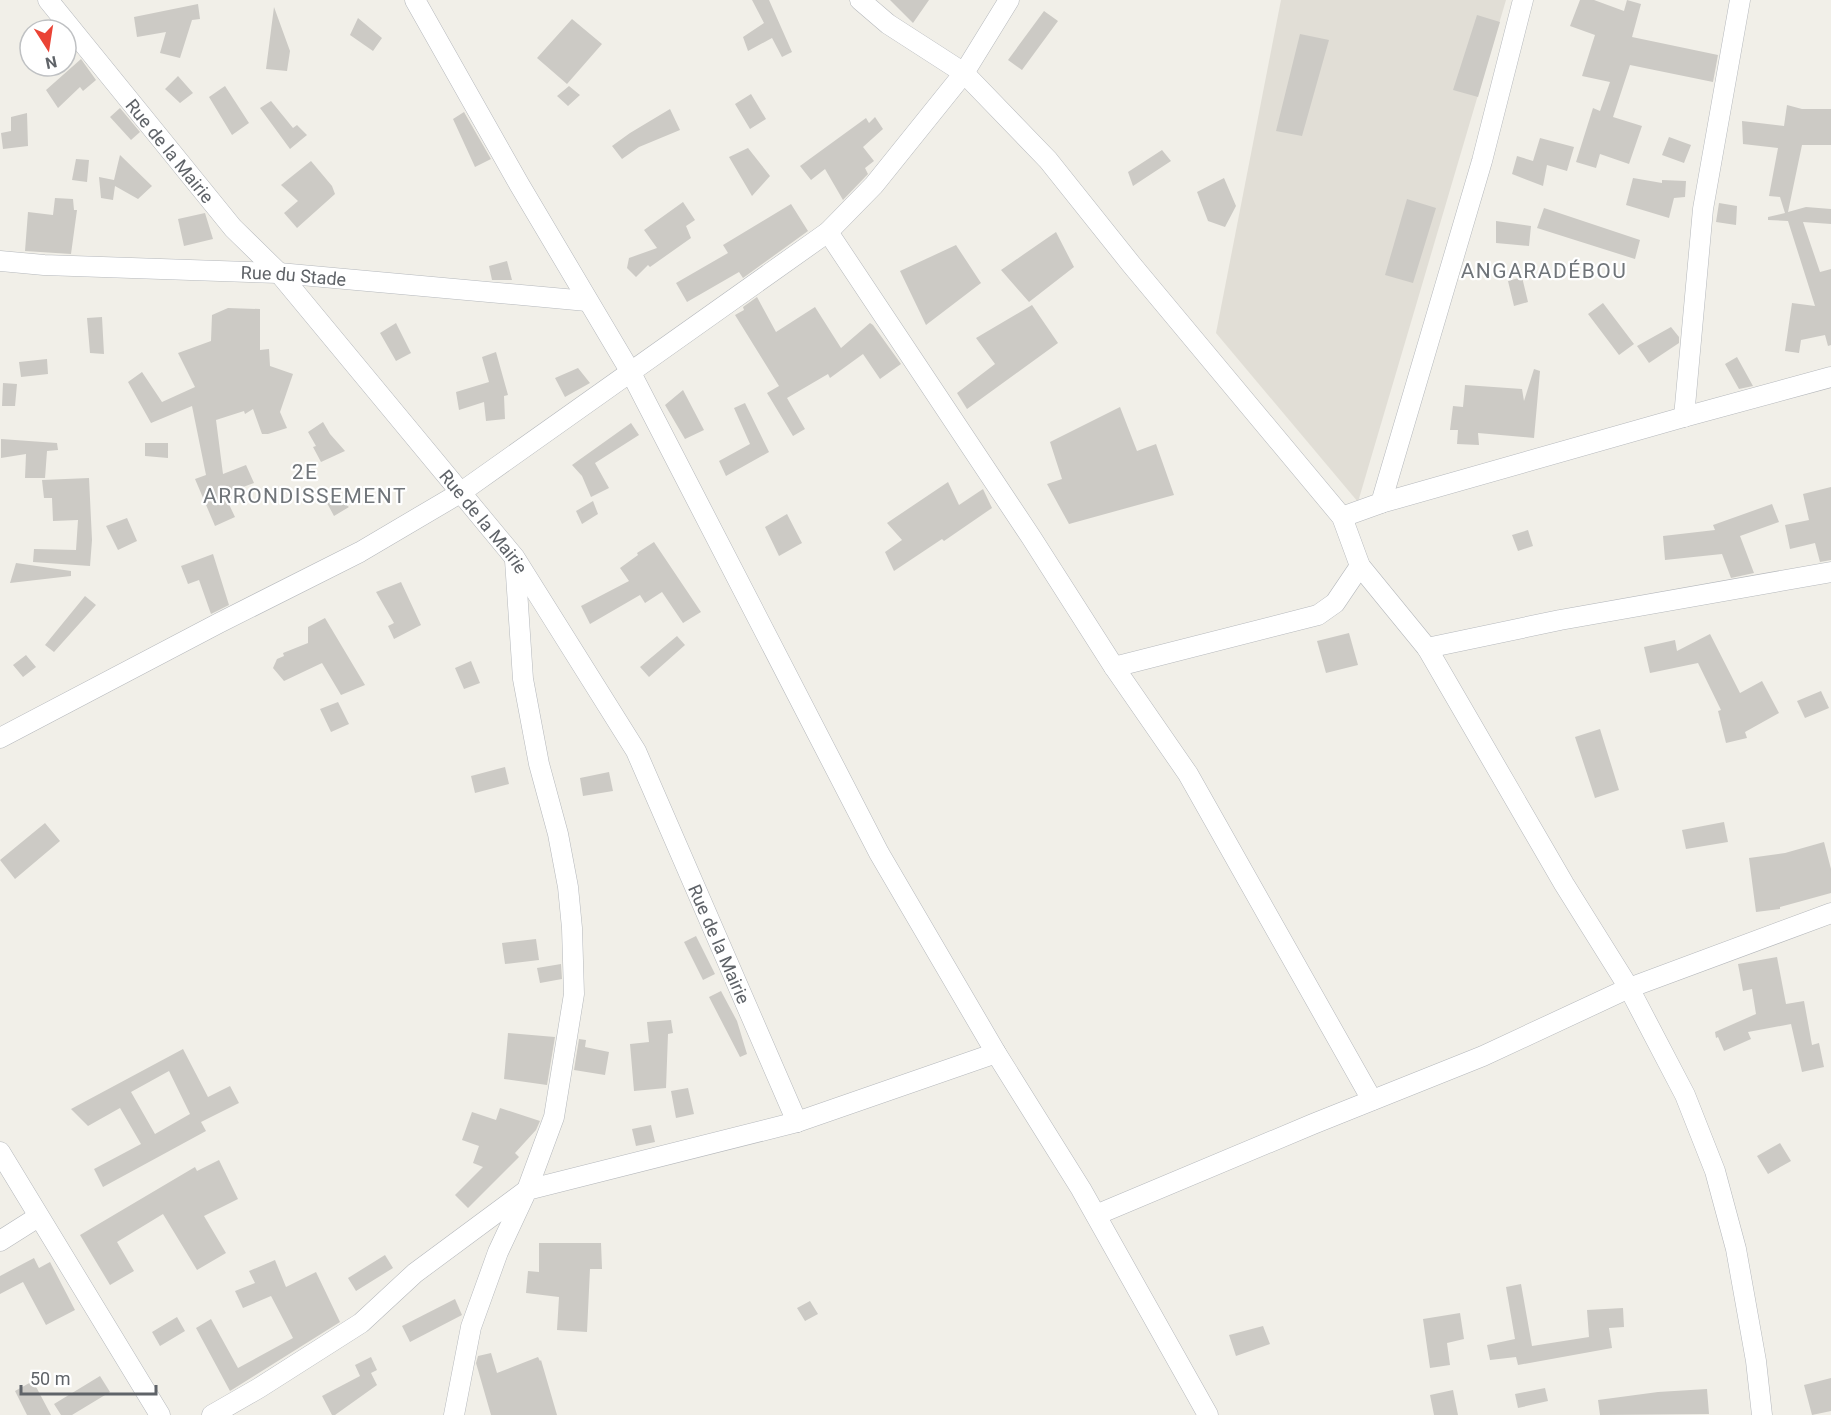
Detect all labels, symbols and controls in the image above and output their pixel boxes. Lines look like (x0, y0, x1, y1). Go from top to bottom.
north arrow (18, 18, 78, 78)
text: N (44, 52, 59, 73)
street label: Rue de la Mairie (122, 94, 219, 207)
district label: ANGARADÉBOU (1461, 259, 1627, 283)
street label: Rue du Stade (241, 261, 347, 290)
district label: 2E ARRONDISSEMENT (203, 460, 407, 508)
street label: Rue de la Mairie (436, 465, 532, 577)
street label: Rue de la Mairie (685, 881, 755, 1007)
scale bar (21, 1358, 156, 1396)
text: 50 m (30, 1368, 70, 1389)

